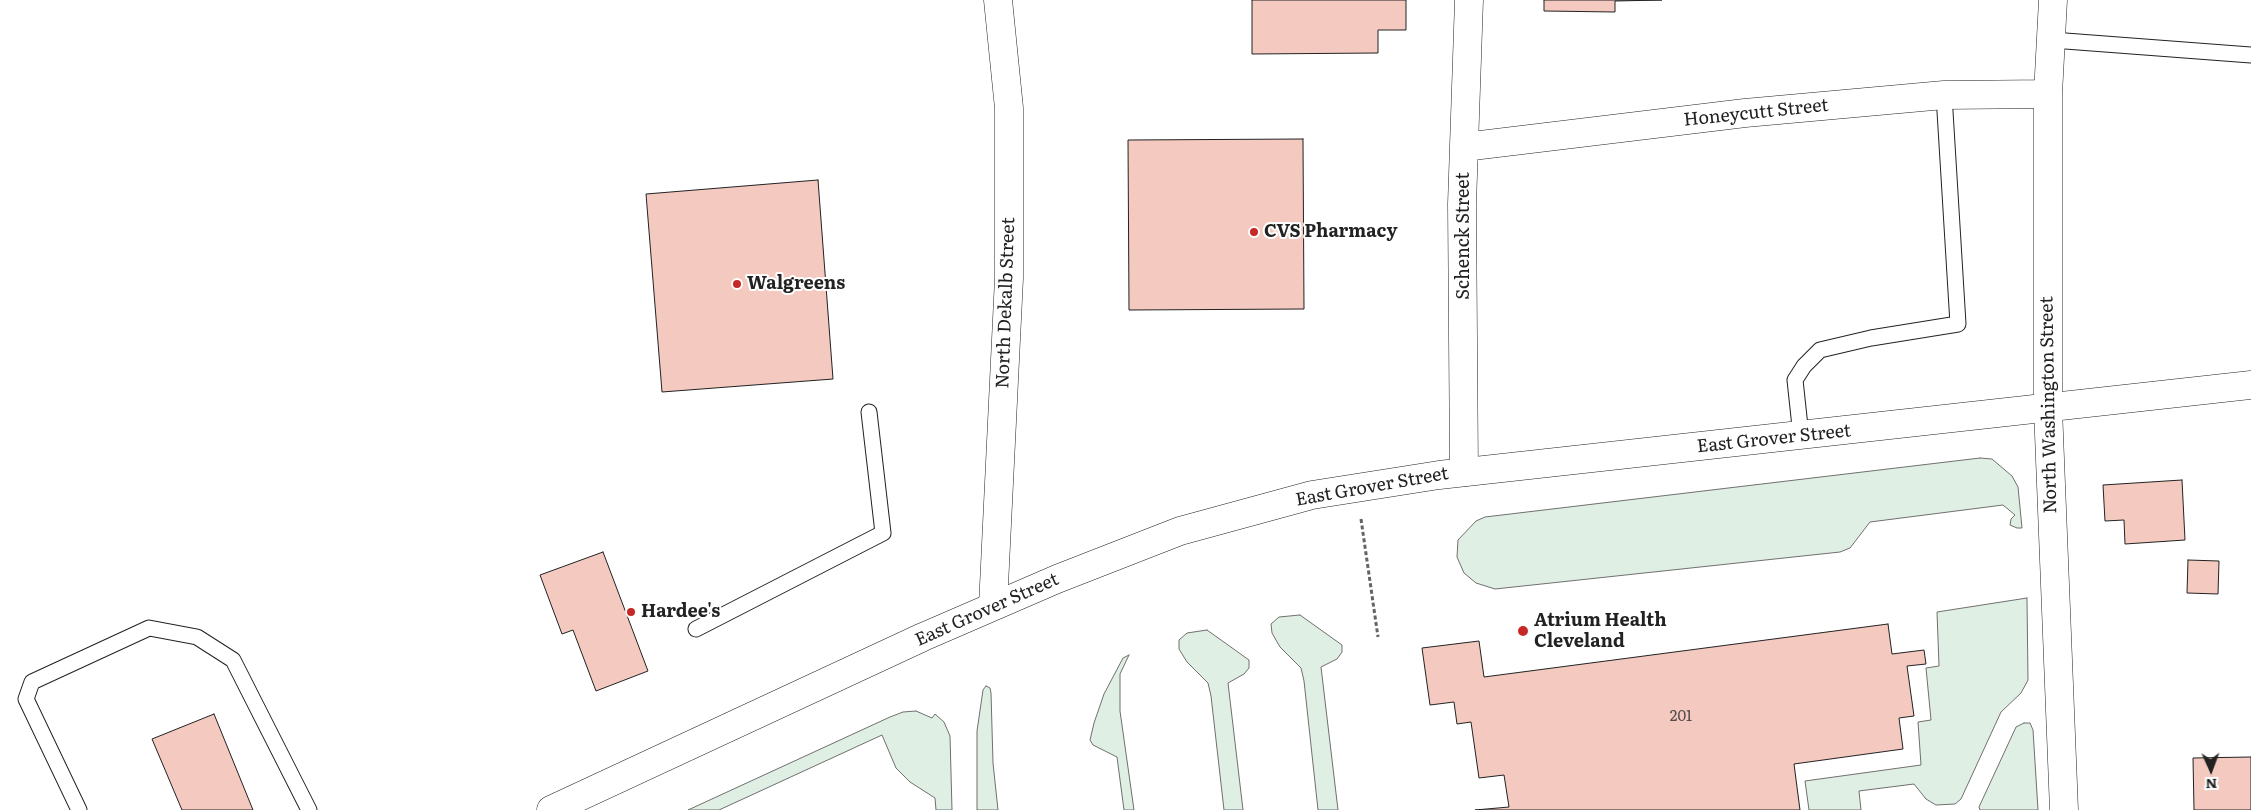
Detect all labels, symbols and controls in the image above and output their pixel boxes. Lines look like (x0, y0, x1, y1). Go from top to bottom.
street label: Honeycutt Street (1682, 95, 1830, 131)
street label: Schenck Street (1453, 172, 1475, 300)
street label: North Dekalb Street (992, 217, 1020, 389)
place label: CVS Pharmacy (1264, 221, 1397, 243)
marker: CVS Pharmacy (1248, 226, 1260, 238)
place label: Walgreens (747, 273, 845, 295)
marker: Walgreens (731, 278, 743, 290)
street label: North Washington Street (2036, 296, 2062, 514)
street label: East Grover Street (1696, 420, 1852, 458)
street label: East Grover Street (1294, 463, 1450, 511)
street label: East Grover Street (912, 569, 1062, 651)
place label: Hardee's (641, 601, 720, 623)
marker: Hardee's (625, 606, 637, 618)
place label: Atrium Health Cleveland (1534, 610, 1667, 652)
marker: Atrium Health Cleveland (1516, 624, 1530, 638)
house number: 201 (1670, 708, 1692, 726)
north arrow (2186, 745, 2236, 795)
text: N (2205, 775, 2218, 795)

